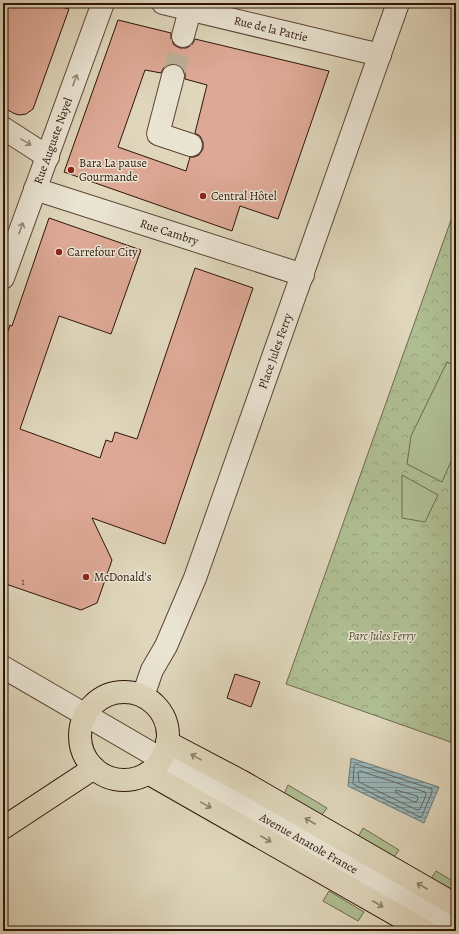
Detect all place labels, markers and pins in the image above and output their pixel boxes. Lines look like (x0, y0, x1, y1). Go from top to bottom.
place label: Bara La pause Gourmande (79, 155, 147, 185)
marker: Bara La pause Gourmande (66, 165, 76, 175)
place label: Central Hôtel (211, 188, 277, 204)
marker: Central Hôtel (198, 191, 208, 201)
place label: Carrefour City (67, 244, 138, 260)
marker: Carrefour City (54, 247, 64, 257)
place label: McDonald's (94, 569, 152, 585)
marker: McDonald's (81, 572, 91, 582)

